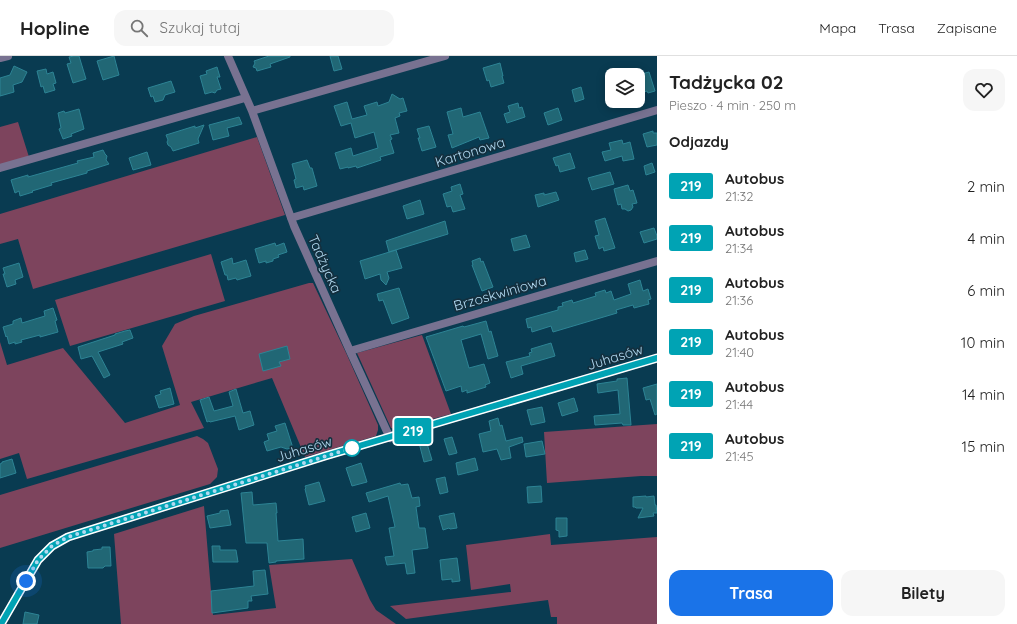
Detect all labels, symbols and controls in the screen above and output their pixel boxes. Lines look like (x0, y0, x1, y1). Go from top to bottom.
search box (114, 10, 394, 46)
text: Hopline (20, 16, 90, 40)
icon: search (128, 17, 150, 39)
text: Szukaj tutaj (160, 18, 241, 37)
text: Mapa (819, 19, 856, 37)
text: Trasa (878, 19, 915, 37)
text: Zapisane (937, 19, 997, 37)
map controls (605, 68, 645, 108)
button: layers (605, 68, 645, 108)
button: heart (963, 69, 1005, 111)
text: Tadżycka 02 (669, 70, 783, 94)
text: Pieszo · 4 min · 250 m (669, 97, 796, 113)
text: Odjazdy (669, 132, 729, 151)
street label: Kartonowa (433, 133, 507, 171)
text: Autobus (725, 169, 784, 188)
text: 219 (680, 177, 702, 195)
text: 2 min (967, 177, 1005, 196)
text: 21:32 (725, 188, 753, 204)
text: Autobus (725, 221, 784, 240)
text: 219 (680, 229, 702, 247)
text: 4 min (967, 229, 1005, 248)
street label: Tadżycka (304, 232, 346, 296)
text: 21:34 (725, 240, 753, 256)
street label: Brzoskwiniowa (452, 271, 548, 315)
text: Autobus (725, 273, 784, 292)
text: 219 (680, 281, 702, 299)
text: 6 min (967, 281, 1005, 300)
text: 21:36 (725, 292, 753, 308)
text: Autobus (725, 325, 784, 344)
text: 219 (680, 333, 702, 351)
text: 10 min (961, 333, 1005, 352)
street label: Juhasów (585, 340, 646, 374)
text: 21:40 (725, 344, 754, 360)
text: Autobus (725, 377, 784, 396)
text: 219 (680, 385, 702, 403)
text: 14 min (962, 385, 1005, 404)
text: 21:44 (725, 396, 753, 412)
line badge: 219 (390, 418, 436, 444)
text: 219 (402, 422, 424, 440)
text: Autobus (725, 429, 784, 448)
street label: Juhasów (274, 432, 335, 466)
text: 219 (680, 437, 702, 455)
text: 15 min (962, 437, 1005, 456)
unlabelled marker (343, 439, 361, 457)
text: 21:45 (725, 448, 753, 464)
button: Trasa (669, 570, 833, 616)
button: Bilety (841, 570, 1005, 616)
your location (16, 571, 36, 591)

